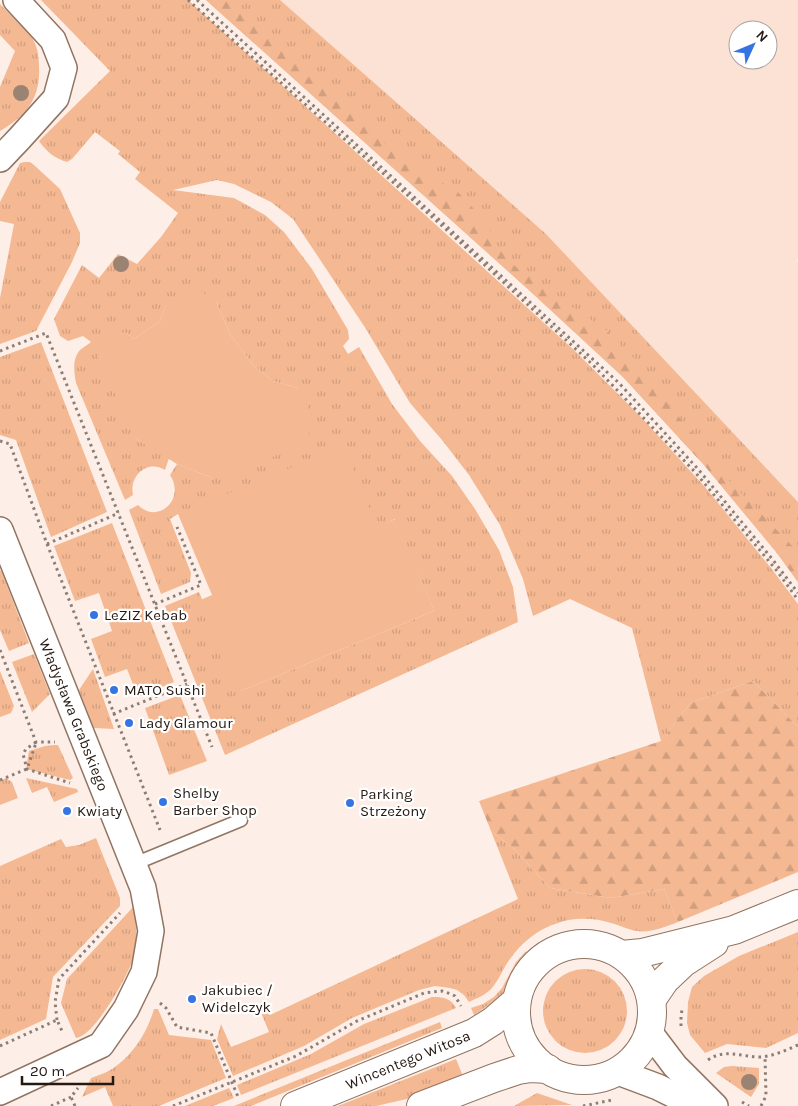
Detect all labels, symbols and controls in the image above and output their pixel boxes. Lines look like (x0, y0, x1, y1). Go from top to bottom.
north arrow (728, 20, 778, 70)
text: N (752, 27, 772, 46)
place label: LeZIZ Kebab (104, 606, 187, 624)
marker: LeZIZ Kebab (88, 609, 100, 621)
street label: Władysława Grabskiego (35, 636, 112, 793)
place label: MATO Sushi (124, 681, 205, 699)
marker: MATO Sushi (108, 684, 120, 696)
place label: Lady Glamour (139, 714, 233, 732)
marker: Lady Glamour (123, 717, 135, 729)
place label: Shelby Barber Shop (173, 784, 257, 819)
place label: Parking Strzeżony (360, 785, 426, 820)
marker: Shelby Barber Shop (157, 796, 169, 808)
marker: Parking Strzeżony (344, 797, 356, 809)
place label: Kwiaty (77, 802, 122, 820)
marker: Kwiaty (61, 805, 73, 817)
place label: Jakubiec / Widelczyk (202, 981, 273, 1016)
marker: Jakubiec / Widelczyk (186, 993, 198, 1005)
street label: Wincentego Witosa (343, 1026, 473, 1093)
scale bar (22, 1054, 114, 1086)
text: 20 m (30, 1062, 65, 1080)

